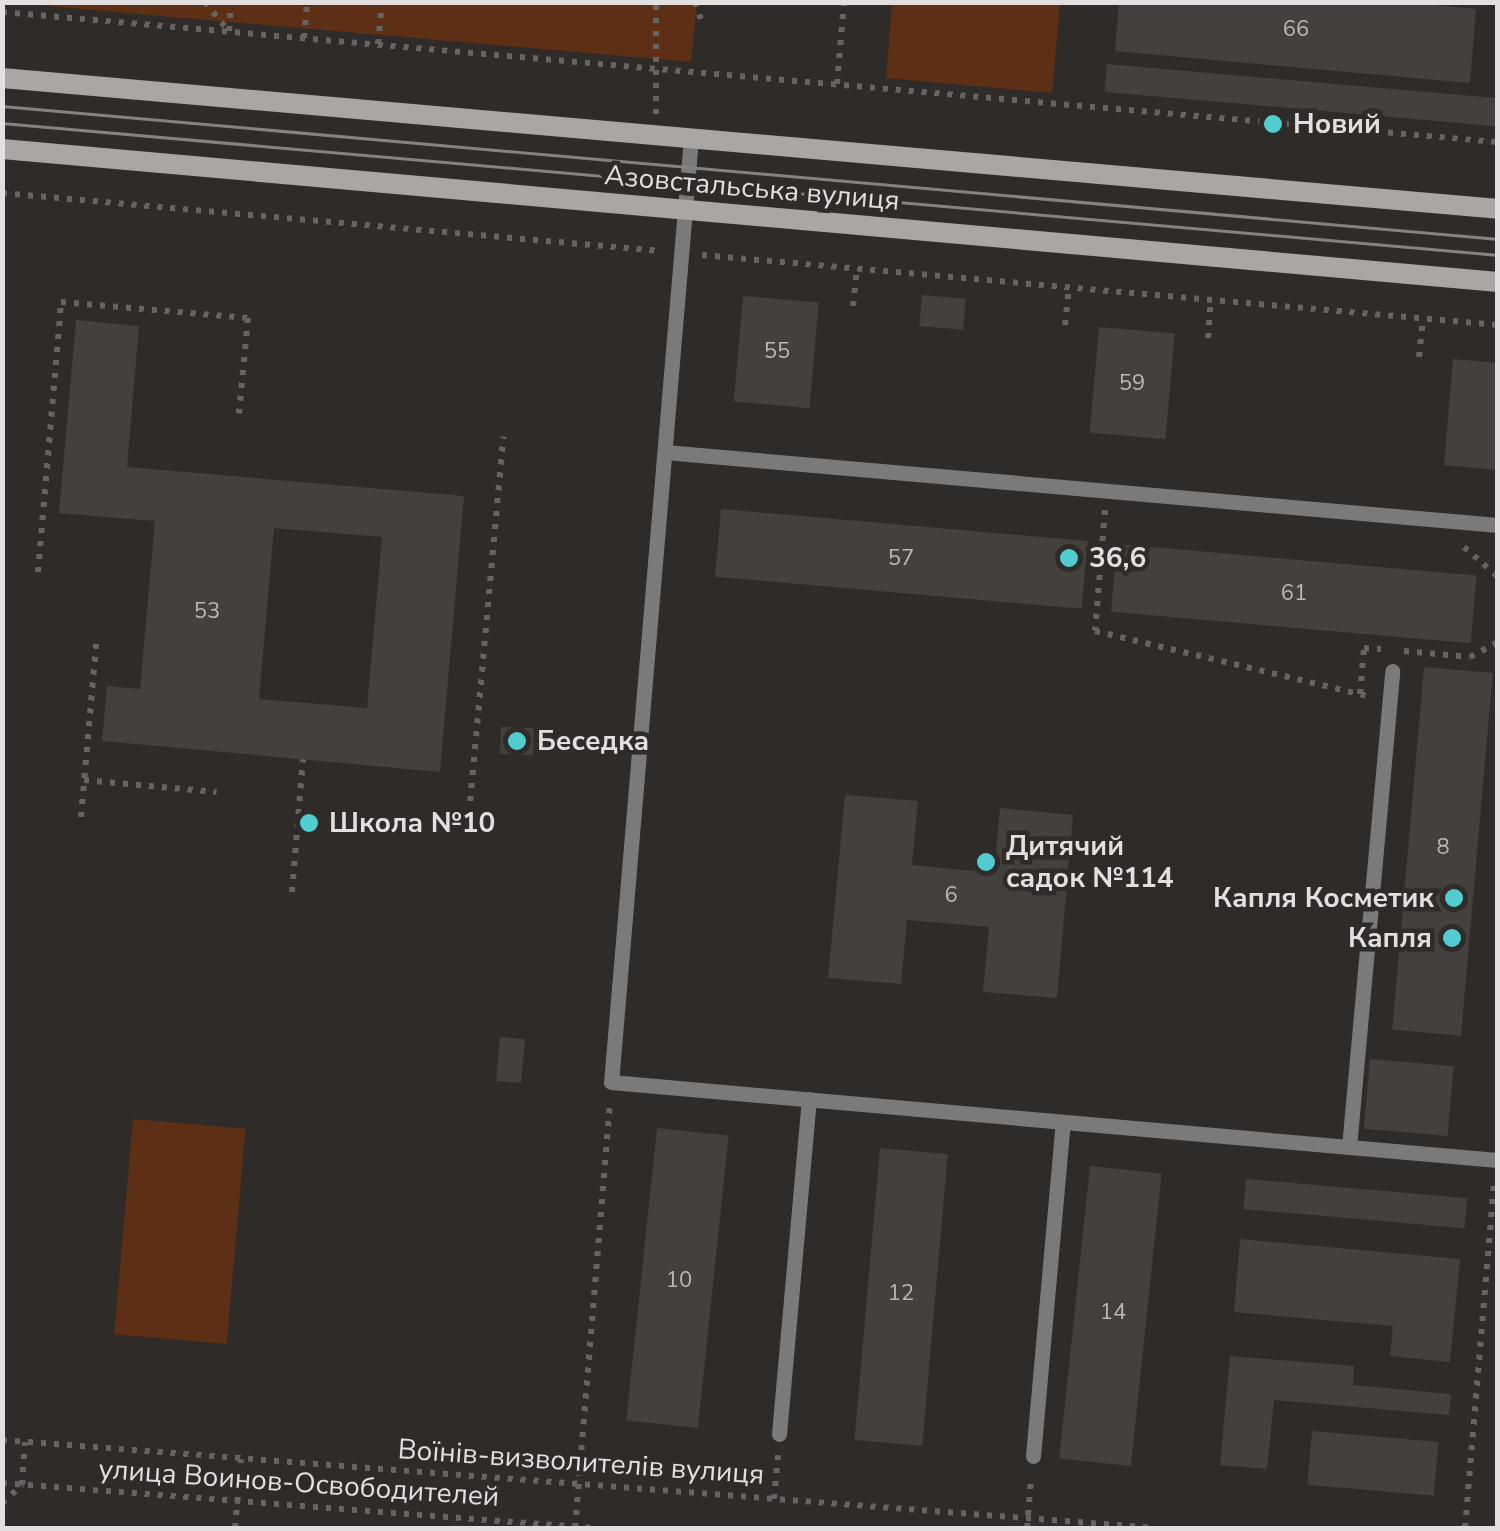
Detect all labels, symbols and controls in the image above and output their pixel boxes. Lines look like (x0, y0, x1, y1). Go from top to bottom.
house number: 66 (1283, 17, 1309, 43)
place label: Новий (1293, 107, 1381, 141)
marker: Новий (1262, 113, 1284, 135)
street label: Азовстальська вулиця (603, 158, 901, 218)
house number: 55 (764, 339, 790, 365)
house number: 59 (1119, 371, 1145, 397)
place label: 36,6 (1089, 541, 1146, 575)
house number: 57 (888, 546, 914, 572)
marker: 36,6 (1058, 547, 1080, 569)
house number: 61 (1281, 581, 1307, 607)
house number: 53 (194, 599, 220, 625)
place label: Беседка (537, 724, 649, 758)
marker: Беседка (506, 730, 528, 752)
place label: Школа №10 (329, 806, 495, 840)
marker: Школа №10 (298, 812, 320, 834)
place label: Дитячий садок №114 (1006, 829, 1174, 895)
house number: 8 (1436, 835, 1450, 861)
marker: Дитячий садок №114 (975, 851, 997, 873)
place label: Капля Косметик (1213, 881, 1434, 915)
house number: 6 (944, 883, 958, 909)
marker: Капля Косметик (1443, 887, 1465, 909)
place label: Капля (1348, 921, 1432, 955)
marker: Капля (1441, 927, 1463, 949)
house number: 10 (666, 1268, 692, 1294)
house number: 12 (888, 1281, 914, 1307)
house number: 14 (1100, 1300, 1126, 1326)
street label: Воїнів-визволителів вулиця (397, 1432, 765, 1492)
street label: улица Воинов-Освободителей (98, 1452, 500, 1514)

